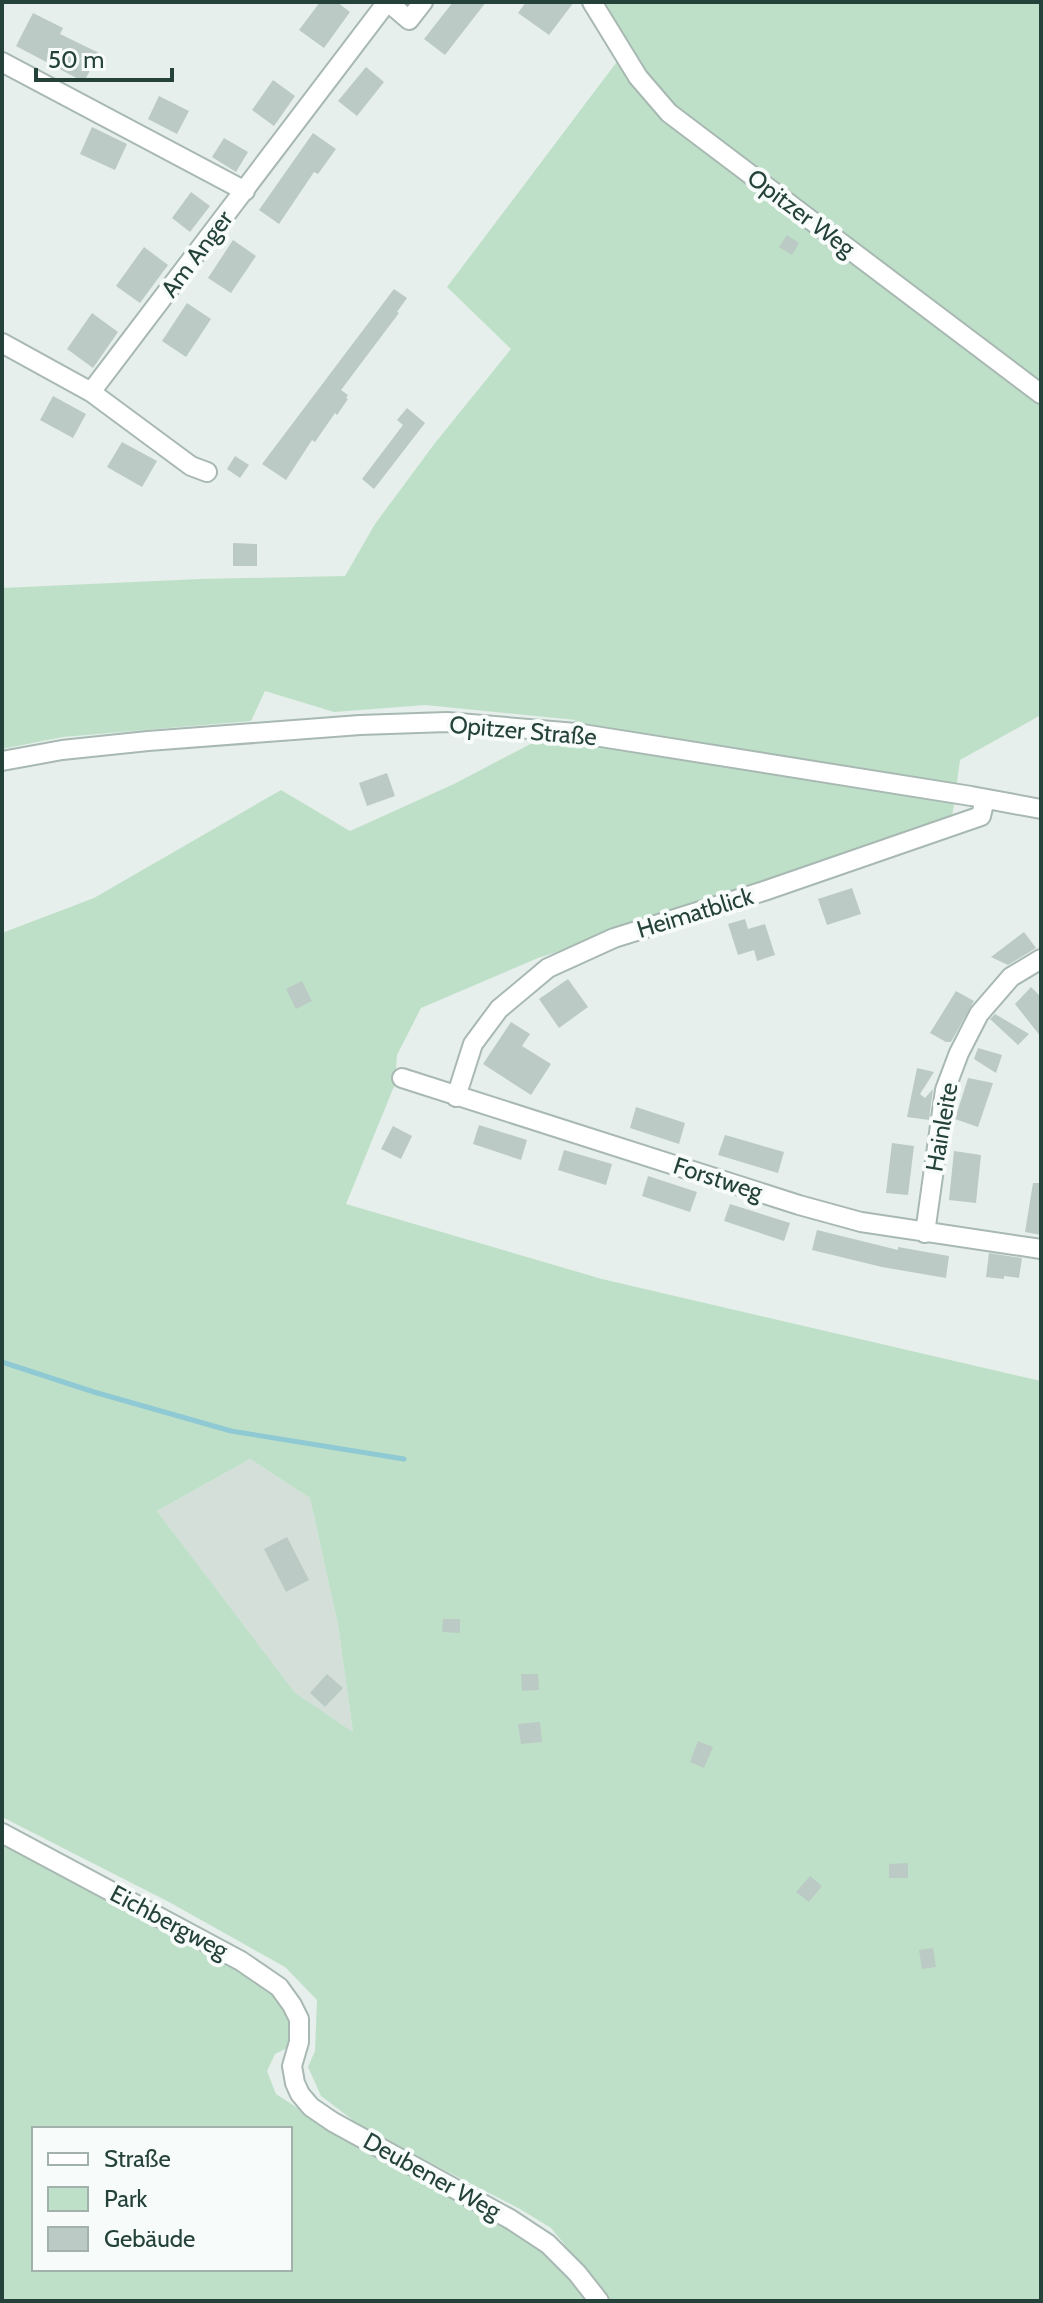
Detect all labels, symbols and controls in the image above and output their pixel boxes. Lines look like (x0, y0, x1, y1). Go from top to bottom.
scale bar (36, 32, 172, 82)
text: 50 m (48, 45, 104, 74)
street label: Opitzer Weg (742, 163, 862, 263)
street label: Am Anger (155, 204, 239, 303)
street label: Opitzer Straße (448, 710, 598, 751)
street label: Heimatblick (633, 881, 757, 944)
street label: Hainleite (919, 1080, 964, 1174)
street label: Forstweg (670, 1151, 767, 1207)
street label: Eichbergweg (105, 1878, 234, 1965)
street label: Deubener Weg (359, 2126, 507, 2226)
legend (32, 2127, 292, 2271)
text: Straße (104, 2144, 171, 2173)
text: Park (104, 2184, 147, 2213)
text: Gebäude (104, 2224, 195, 2253)

